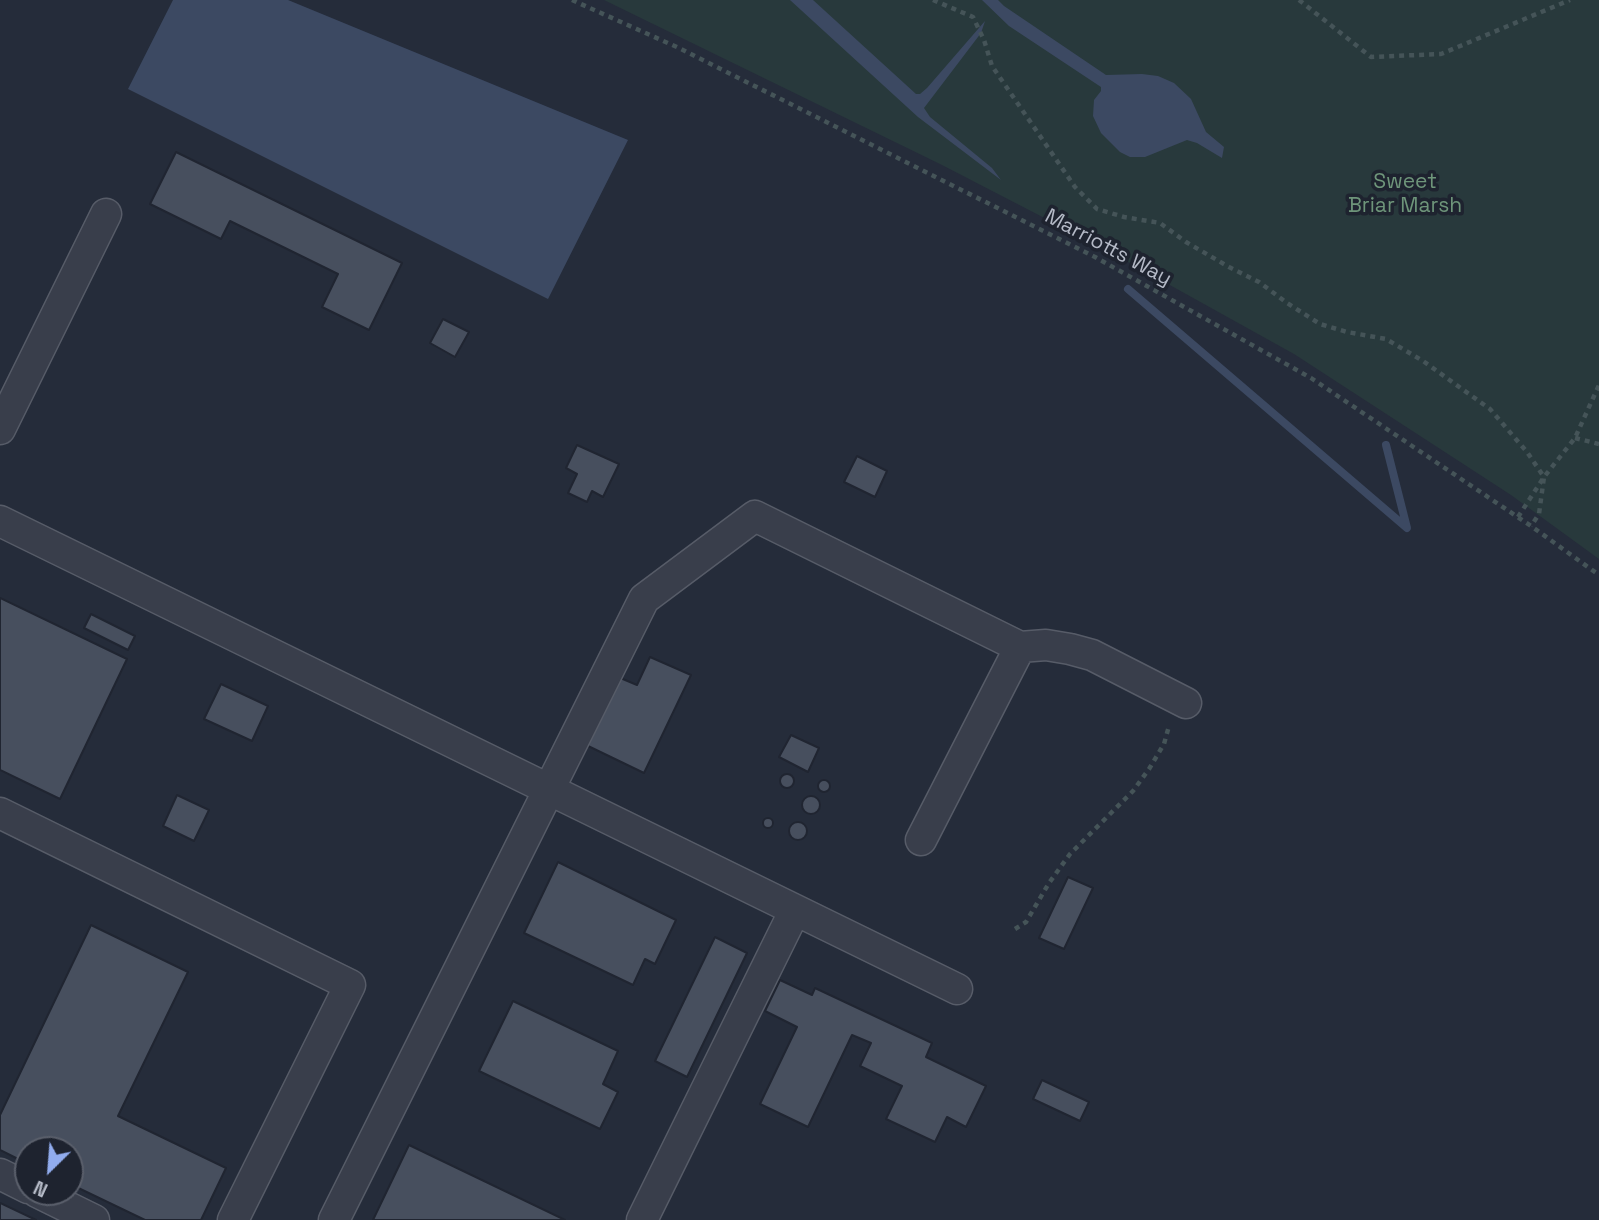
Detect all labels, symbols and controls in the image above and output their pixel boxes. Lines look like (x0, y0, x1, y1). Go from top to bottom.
park label: Sweet Briar Marsh (1348, 169, 1462, 219)
street label: Marriotts Way (1040, 204, 1176, 292)
north arrow (14, 1136, 84, 1206)
text: N (30, 1175, 52, 1203)

